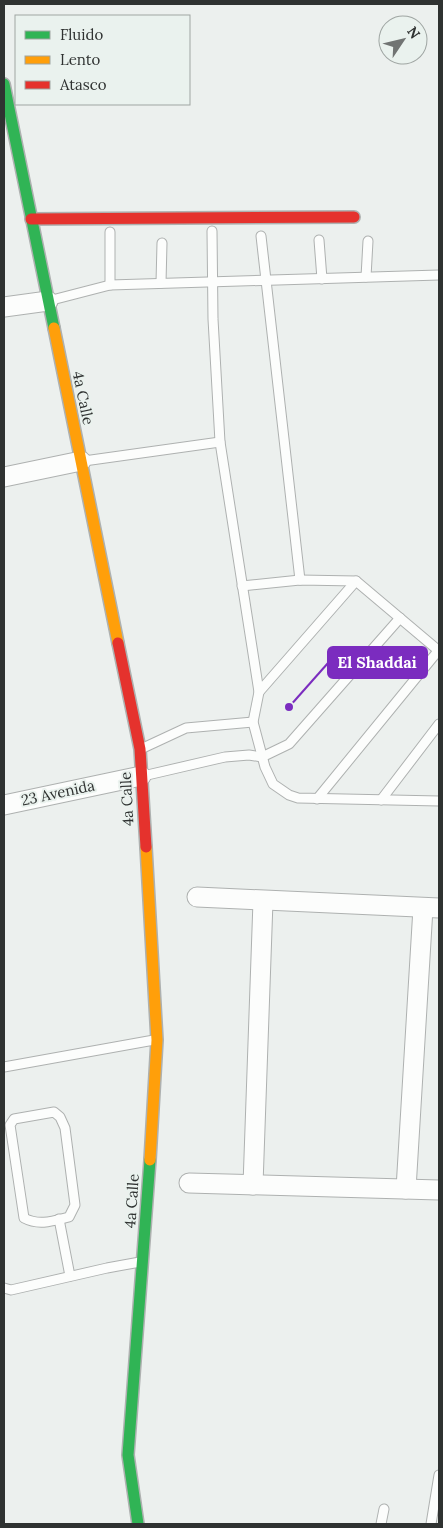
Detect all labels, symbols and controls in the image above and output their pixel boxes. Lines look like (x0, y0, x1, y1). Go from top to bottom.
legend (15, 15, 190, 105)
north arrow (378, 15, 428, 65)
text: N (403, 23, 424, 42)
text: Fluido (60, 25, 103, 44)
text: Lento (60, 50, 101, 69)
text: Atasco (59, 75, 107, 94)
street label: 4a Calle (69, 369, 98, 426)
callout: El Shaddai (328, 647, 427, 678)
text: El Shaddai (337, 652, 417, 672)
street label: 4a Calle (116, 771, 137, 827)
street label: 23 Avenida (19, 775, 97, 810)
street label: 4a Calle (120, 1173, 143, 1229)

